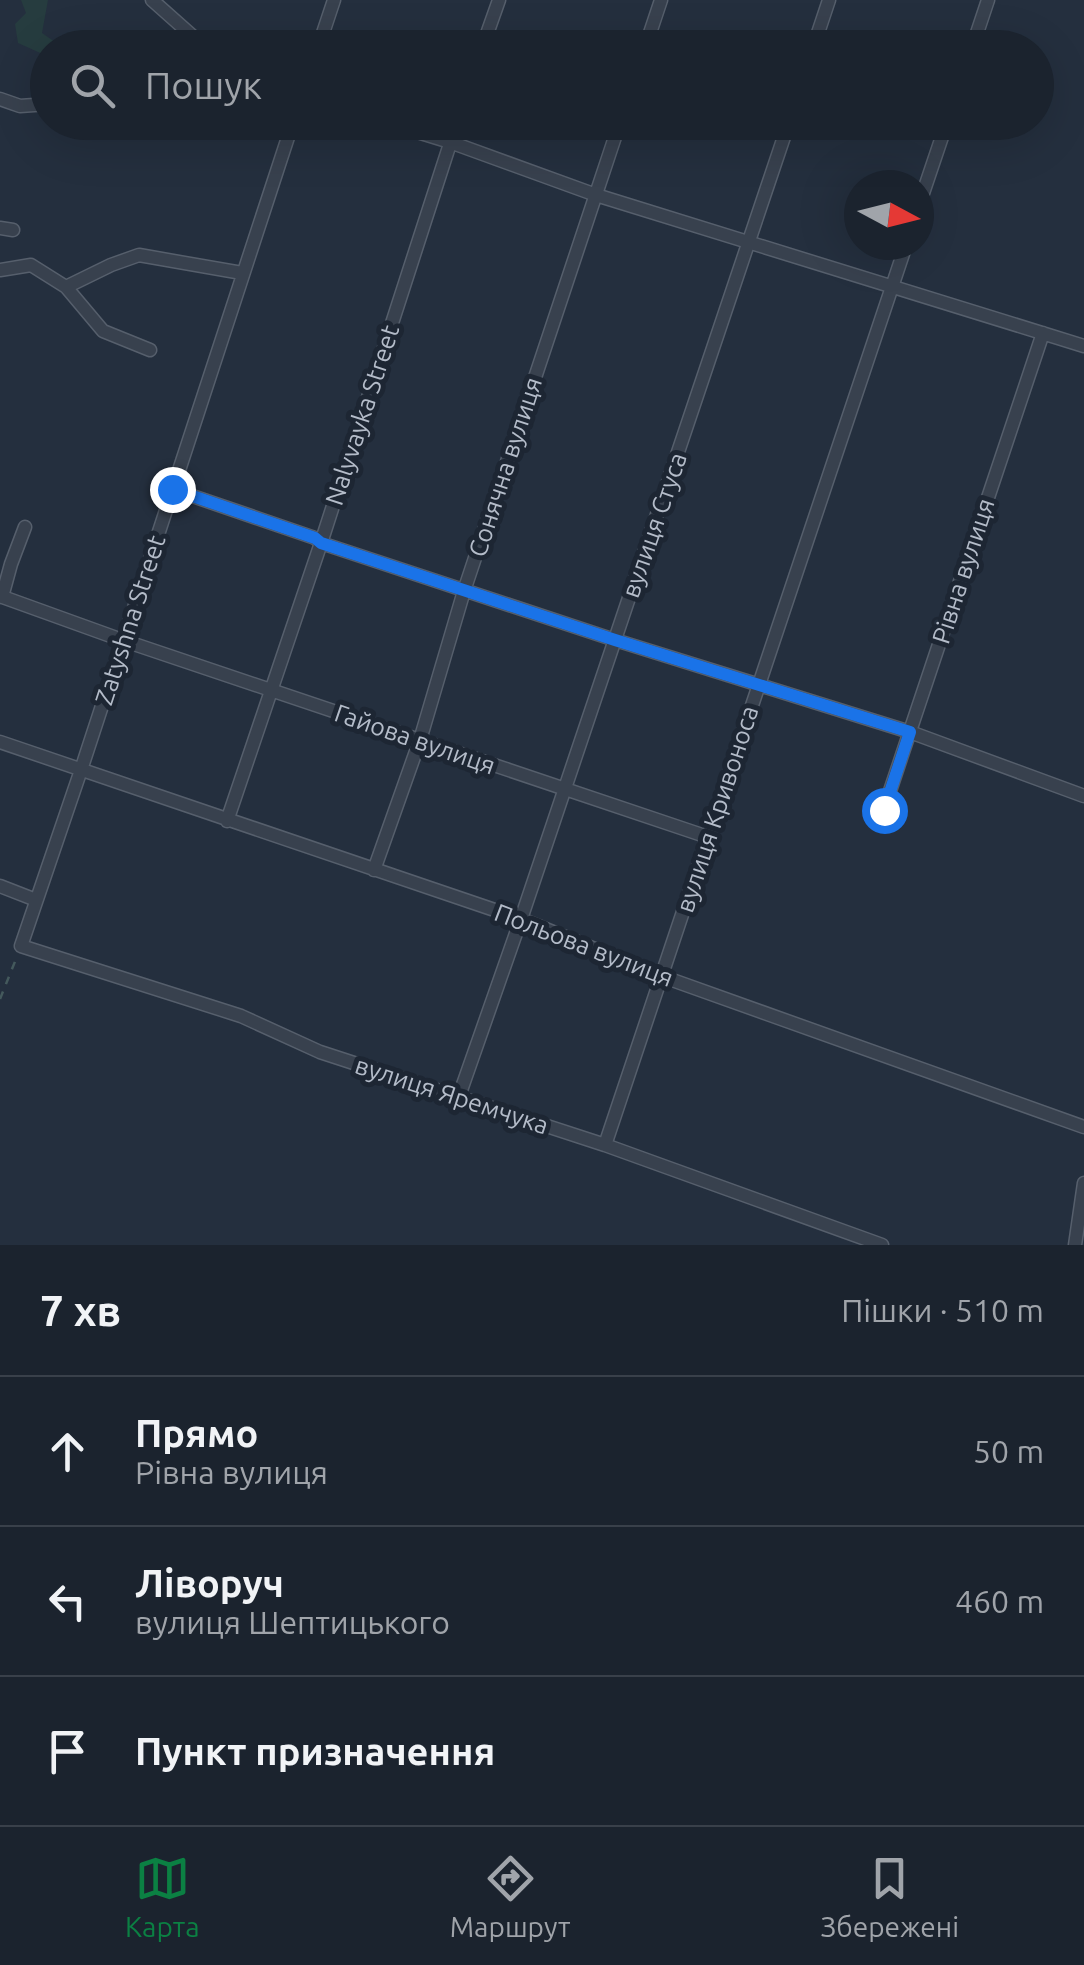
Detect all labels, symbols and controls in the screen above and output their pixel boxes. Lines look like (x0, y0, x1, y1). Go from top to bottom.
search box (30, 30, 1054, 140)
icon: search (65, 58, 120, 113)
text: Пошук (145, 64, 262, 106)
north arrow (844, 170, 934, 260)
street label: Nalyvayka Street (320, 321, 404, 509)
street label: Сонячна вулиця (463, 374, 547, 560)
street label: вулиця Стуса (616, 449, 692, 601)
route end (150, 467, 196, 513)
street label: Рівна вулиця (926, 495, 1000, 647)
street label: Zatyshna Street (89, 531, 171, 708)
street label: Гайова вулиця (331, 698, 499, 780)
street label: вулиця Кривоноса (670, 702, 764, 916)
route start (862, 788, 908, 834)
street label: Польова вулиця (491, 898, 677, 992)
street label: вулиця Яремчука (352, 1051, 552, 1139)
text: 7 хв (40, 1287, 121, 1334)
text: Пішки · 510 m (841, 1292, 1044, 1328)
text: Прямо (135, 1412, 258, 1454)
icon: ahead (40, 1424, 95, 1479)
text: 50 m (973, 1433, 1044, 1469)
text: Рівна вулиця (135, 1454, 328, 1490)
text: Ліворуч (135, 1562, 284, 1604)
icon: left (40, 1574, 95, 1629)
text: 460 m (955, 1583, 1044, 1619)
text: вулиця Шептицького (135, 1604, 450, 1640)
icon: arrive (40, 1724, 95, 1779)
text: Пункт призначення (135, 1730, 495, 1772)
tab: Карта (125, 1851, 200, 1942)
tab: Маршрут (450, 1851, 571, 1942)
tab: Збережені (821, 1851, 959, 1942)

